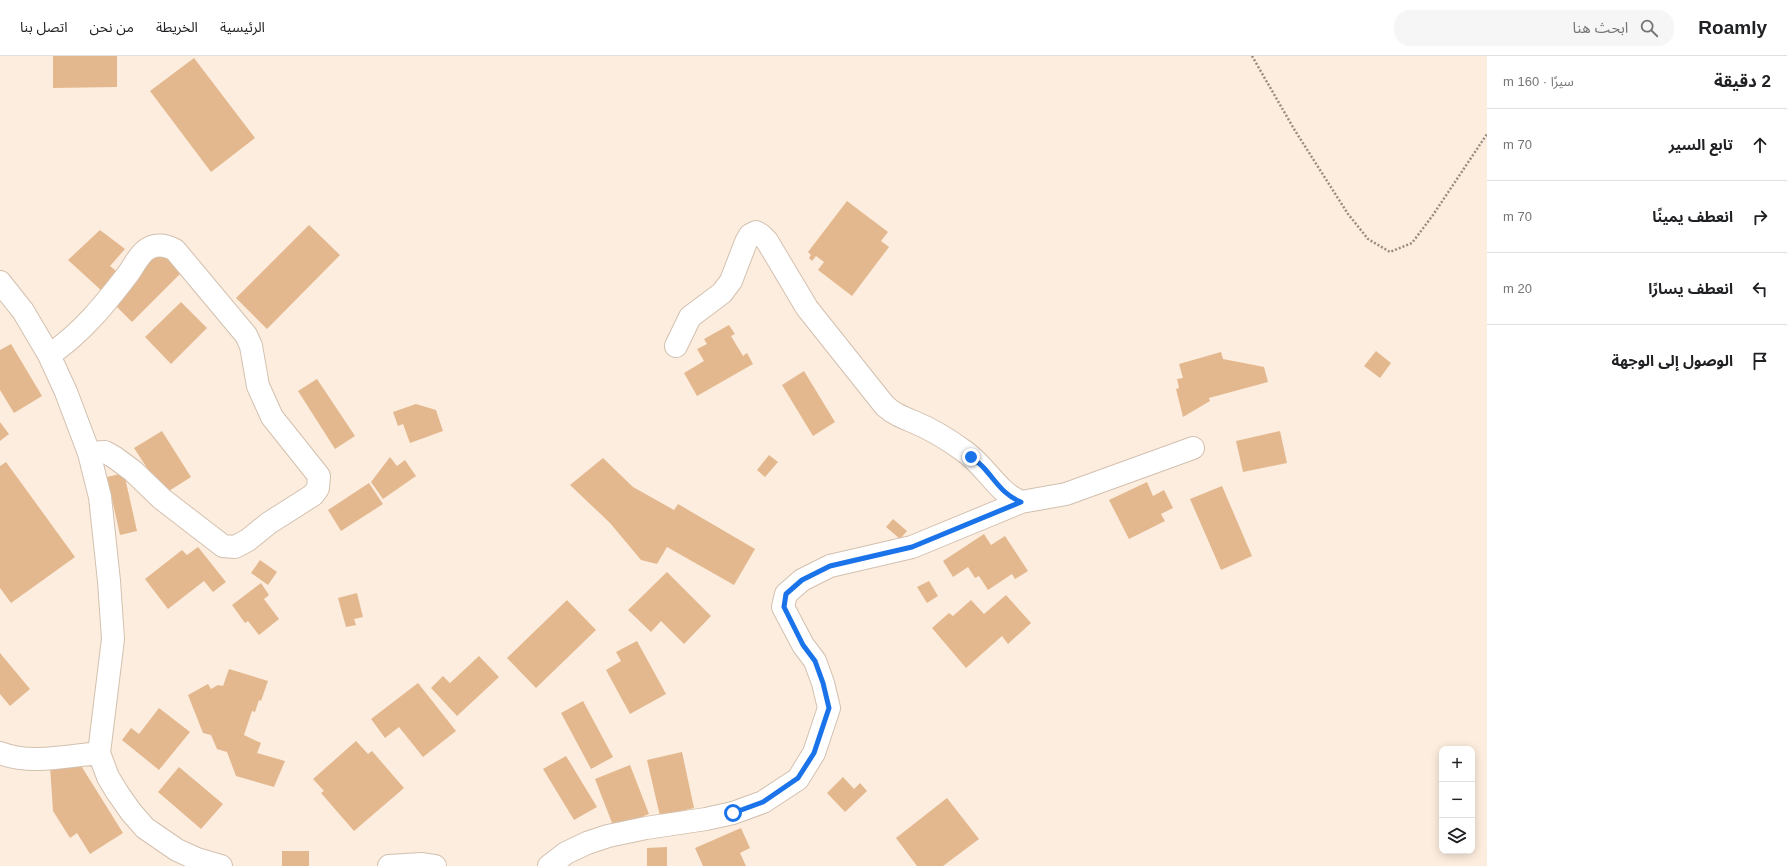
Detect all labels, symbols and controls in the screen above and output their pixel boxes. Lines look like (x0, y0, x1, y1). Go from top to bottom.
search box (1394, 10, 1674, 46)
icon: search (1638, 17, 1660, 39)
text: Roamly (1698, 17, 1767, 38)
text: اتصل بنا (20, 19, 68, 35)
text: من نحن (90, 19, 134, 35)
text: الخريطة (156, 19, 198, 35)
text: الرئيسية (220, 19, 265, 35)
text: ابحث هنا (1573, 19, 1628, 36)
text: 2 دقيقة (1714, 72, 1771, 91)
text: سيرًا · 160 m (1503, 74, 1574, 89)
icon: ahead (1749, 134, 1771, 156)
text: تابع السير (1669, 136, 1733, 153)
text: 70 m (1503, 137, 1532, 152)
icon: right (1749, 206, 1771, 228)
text: انعطف يمينًا (1652, 208, 1733, 225)
text: 70 m (1503, 209, 1532, 224)
icon: left (1749, 278, 1771, 300)
text: انعطف يسارًا (1648, 280, 1733, 297)
text: 20 m (1503, 281, 1532, 296)
icon: arrive (1749, 350, 1771, 372)
text: الوصول إلى الوجهة (1611, 352, 1733, 369)
route end (962, 448, 980, 466)
map controls (1439, 746, 1475, 854)
button: + (1439, 746, 1475, 782)
button: − (1439, 782, 1475, 818)
route start (724, 804, 742, 822)
button: layers (1439, 818, 1475, 854)

